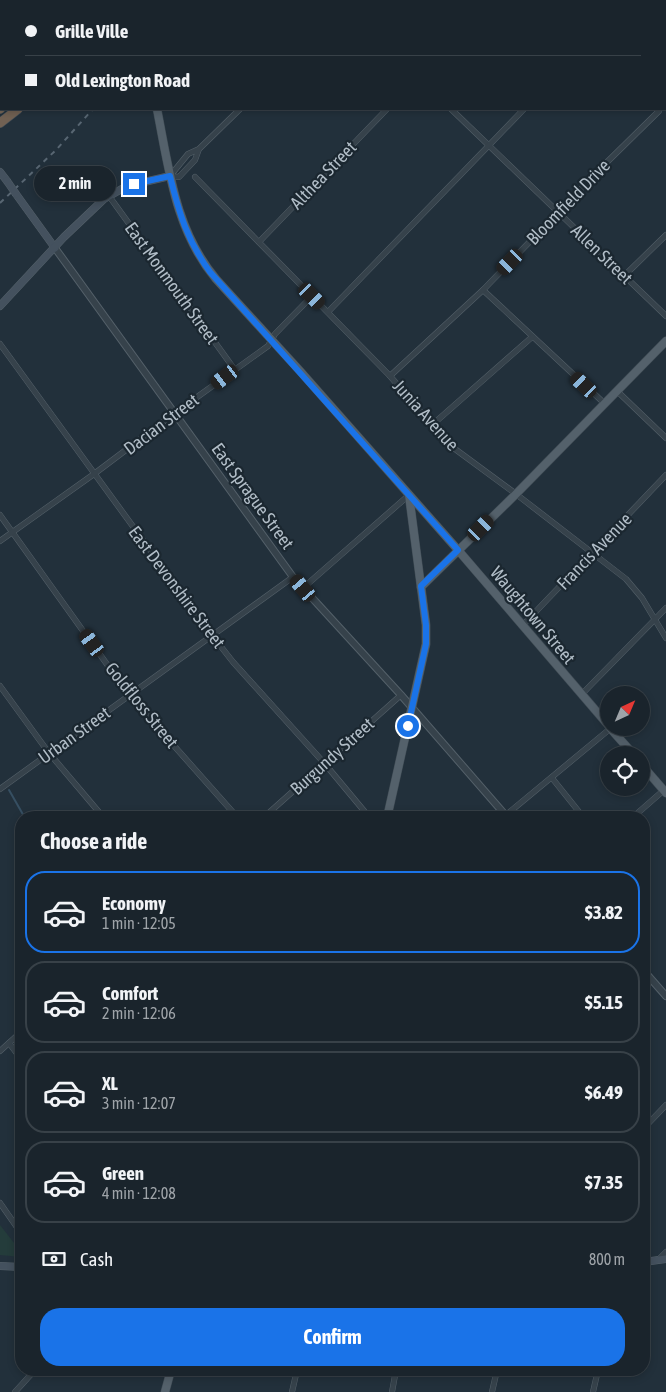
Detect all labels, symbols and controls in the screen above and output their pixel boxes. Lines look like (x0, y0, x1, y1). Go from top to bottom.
text: Grille Ville (55, 20, 128, 42)
text: Old Lexington Road (55, 69, 190, 91)
street label: Althea Street (286, 137, 360, 213)
street label: Bloomfield Drive (522, 155, 614, 249)
callout: 2 min (34, 166, 116, 202)
route end (123, 173, 145, 195)
text: 2 min (59, 174, 91, 192)
street label: East Monmouth Street (121, 218, 223, 348)
street label: Allen Street (567, 220, 637, 288)
car (494, 246, 525, 278)
car (296, 280, 327, 312)
car (208, 362, 241, 392)
car (567, 369, 600, 401)
street label: Junia Avenue (389, 375, 463, 455)
street label: Dacian Street (119, 389, 203, 459)
street label: East Sprague Street (207, 439, 299, 553)
street label: Francis Avenue (552, 508, 636, 594)
car (465, 512, 496, 544)
street label: East Devonshire Street (124, 522, 230, 652)
street label: Waughtown Street (486, 562, 580, 668)
car (287, 572, 318, 604)
car (77, 626, 106, 660)
street label: Goldfloss Street (101, 658, 183, 752)
north arrow (600, 686, 650, 736)
map controls (600, 686, 650, 796)
street label: Urban Street (34, 702, 114, 768)
street label: Burgundy Street (286, 713, 378, 799)
route start (397, 715, 419, 737)
button: locate (600, 746, 650, 796)
text: Choose a ride (40, 828, 147, 854)
icon: car (42, 890, 87, 935)
text: Economy (102, 892, 166, 914)
text: $3.82 (585, 901, 623, 923)
text: 1 min · 12:05 (102, 914, 176, 932)
icon: car (42, 980, 87, 1025)
text: Comfort (102, 982, 158, 1004)
text: $5.15 (585, 991, 623, 1013)
text: 2 min · 12:06 (102, 1004, 176, 1022)
icon: car (42, 1070, 87, 1115)
text: XL (102, 1072, 118, 1094)
text: $6.49 (585, 1081, 623, 1103)
text: 3 min · 12:07 (102, 1094, 176, 1112)
icon: car (42, 1160, 87, 1205)
text: Green (102, 1162, 144, 1184)
text: $7.35 (585, 1171, 623, 1193)
text: 4 min · 12:08 (102, 1184, 176, 1202)
icon: cash (40, 1245, 68, 1273)
text: Cash (80, 1248, 113, 1270)
text: 800 m (589, 1250, 625, 1268)
button: Confirm (40, 1308, 625, 1366)

